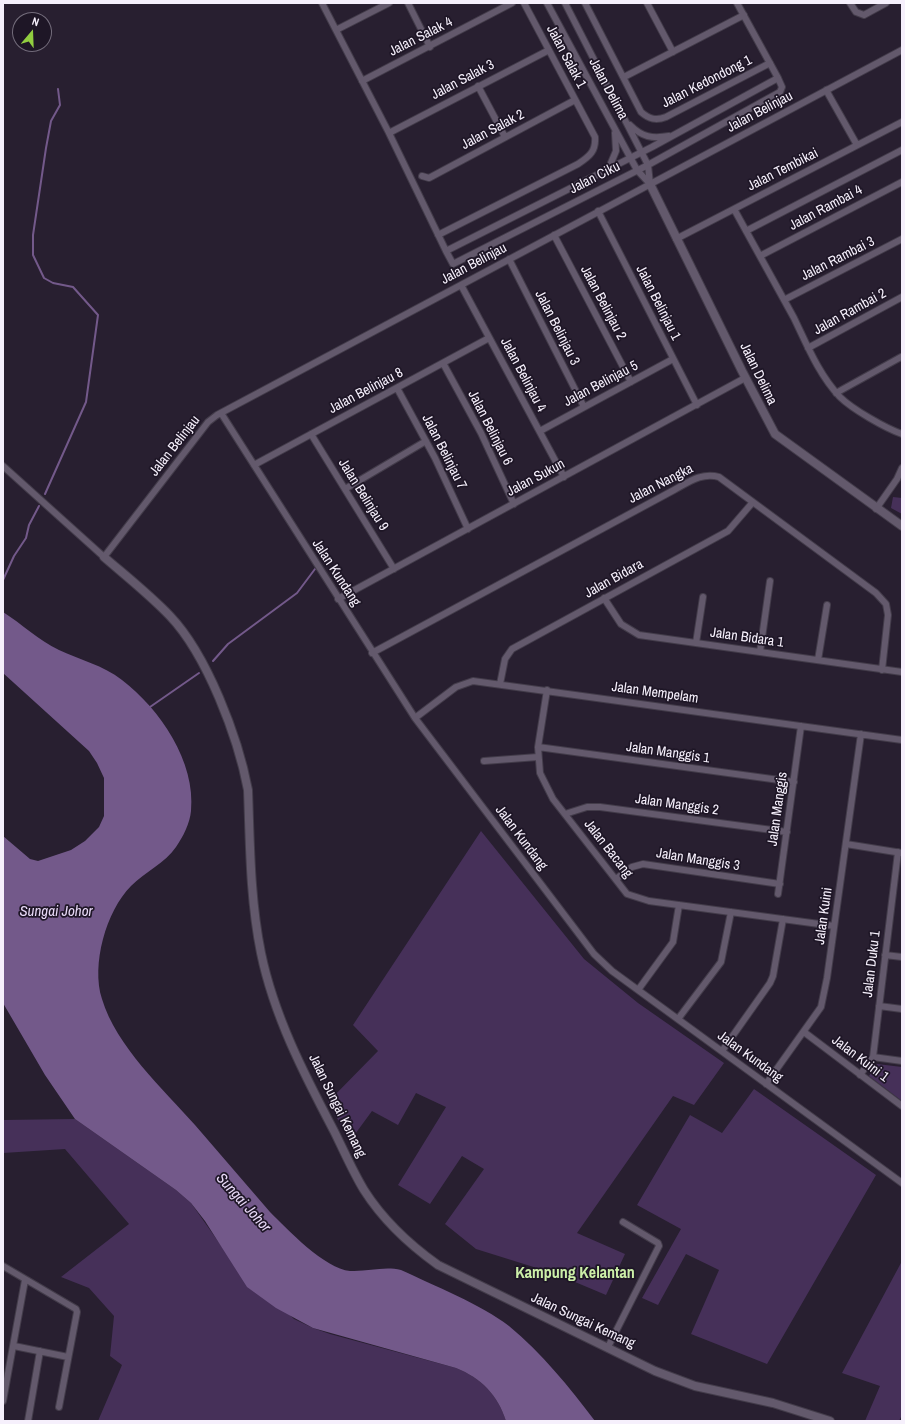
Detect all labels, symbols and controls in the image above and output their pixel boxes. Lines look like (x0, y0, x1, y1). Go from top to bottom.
north arrow (12, 12, 52, 52)
text: N (30, 14, 41, 29)
street label: Jalan Salak 4 (386, 14, 456, 60)
street label: Jalan Salak 1 (542, 23, 590, 91)
street label: Jalan Kedondong 1 (659, 52, 755, 112)
street label: Jalan Delima (585, 55, 631, 123)
street label: Jalan Salak 3 (429, 56, 497, 104)
street label: Jalan Belinjau (724, 88, 796, 136)
street label: Jalan Salak 2 (459, 106, 527, 154)
street label: Jalan Tembikai (745, 145, 821, 195)
street label: Jalan Ciku (567, 158, 623, 198)
street label: Jalan Rambai 4 (787, 182, 865, 234)
street label: Jalan Rambai 3 (798, 233, 878, 285)
street label: Jalan Belinjau (438, 240, 510, 288)
street label: Jalan Belinjau 2 (576, 263, 630, 343)
street label: Jalan Belinjau 1 (632, 263, 684, 343)
street label: Jalan Rambai 2 (811, 285, 889, 339)
street label: Jalan Belinjau 3 (531, 288, 583, 368)
street label: Jalan Belinjau 4 (496, 335, 550, 415)
street label: Jalan Delima (736, 340, 780, 408)
street label: Jalan Belinjau 5 (561, 357, 641, 411)
street label: Jalan Belinjau 8 (326, 364, 406, 418)
street label: Jalan Belinjau 6 (464, 388, 516, 468)
street label: Jalan Belinjau (146, 412, 204, 480)
street label: Jalan Belinjau 7 (418, 412, 470, 492)
street label: Jalan Belinjau 9 (334, 456, 392, 534)
street label: Jalan Sukun (504, 456, 568, 500)
street label: Jalan Nangka (626, 461, 696, 507)
street label: Jalan Kundang (308, 536, 364, 610)
street label: Jalan Bidara (582, 556, 646, 602)
street label: Jalan Bidara 1 (709, 625, 785, 651)
street label: Jalan Mempelam (611, 679, 699, 707)
street label: Jalan Manggis 1 (625, 739, 711, 767)
street label: Jalan Manggis (764, 771, 792, 847)
street label: Jalan Manggis 2 (634, 791, 720, 819)
street label: Jalan Kundang (491, 802, 551, 874)
street label: Jalan Bacang (580, 816, 636, 882)
street label: Jalan Manggis 3 (655, 845, 741, 875)
street label: Jalan Kuini (812, 886, 836, 946)
water label: Sungai Johor (19, 903, 93, 921)
street label: Jalan Duku 1 (860, 930, 884, 998)
street label: Jalan Kundang (714, 1028, 786, 1086)
street label: Jalan Kuini 1 (828, 1032, 892, 1086)
street label: Jalan Sungai Kemang (305, 1052, 369, 1160)
water label: Sungai Johor (212, 1170, 274, 1236)
district label: Kampung Kelantan (515, 1264, 635, 1284)
street label: Jalan Sungai Kemang (528, 1290, 638, 1352)

